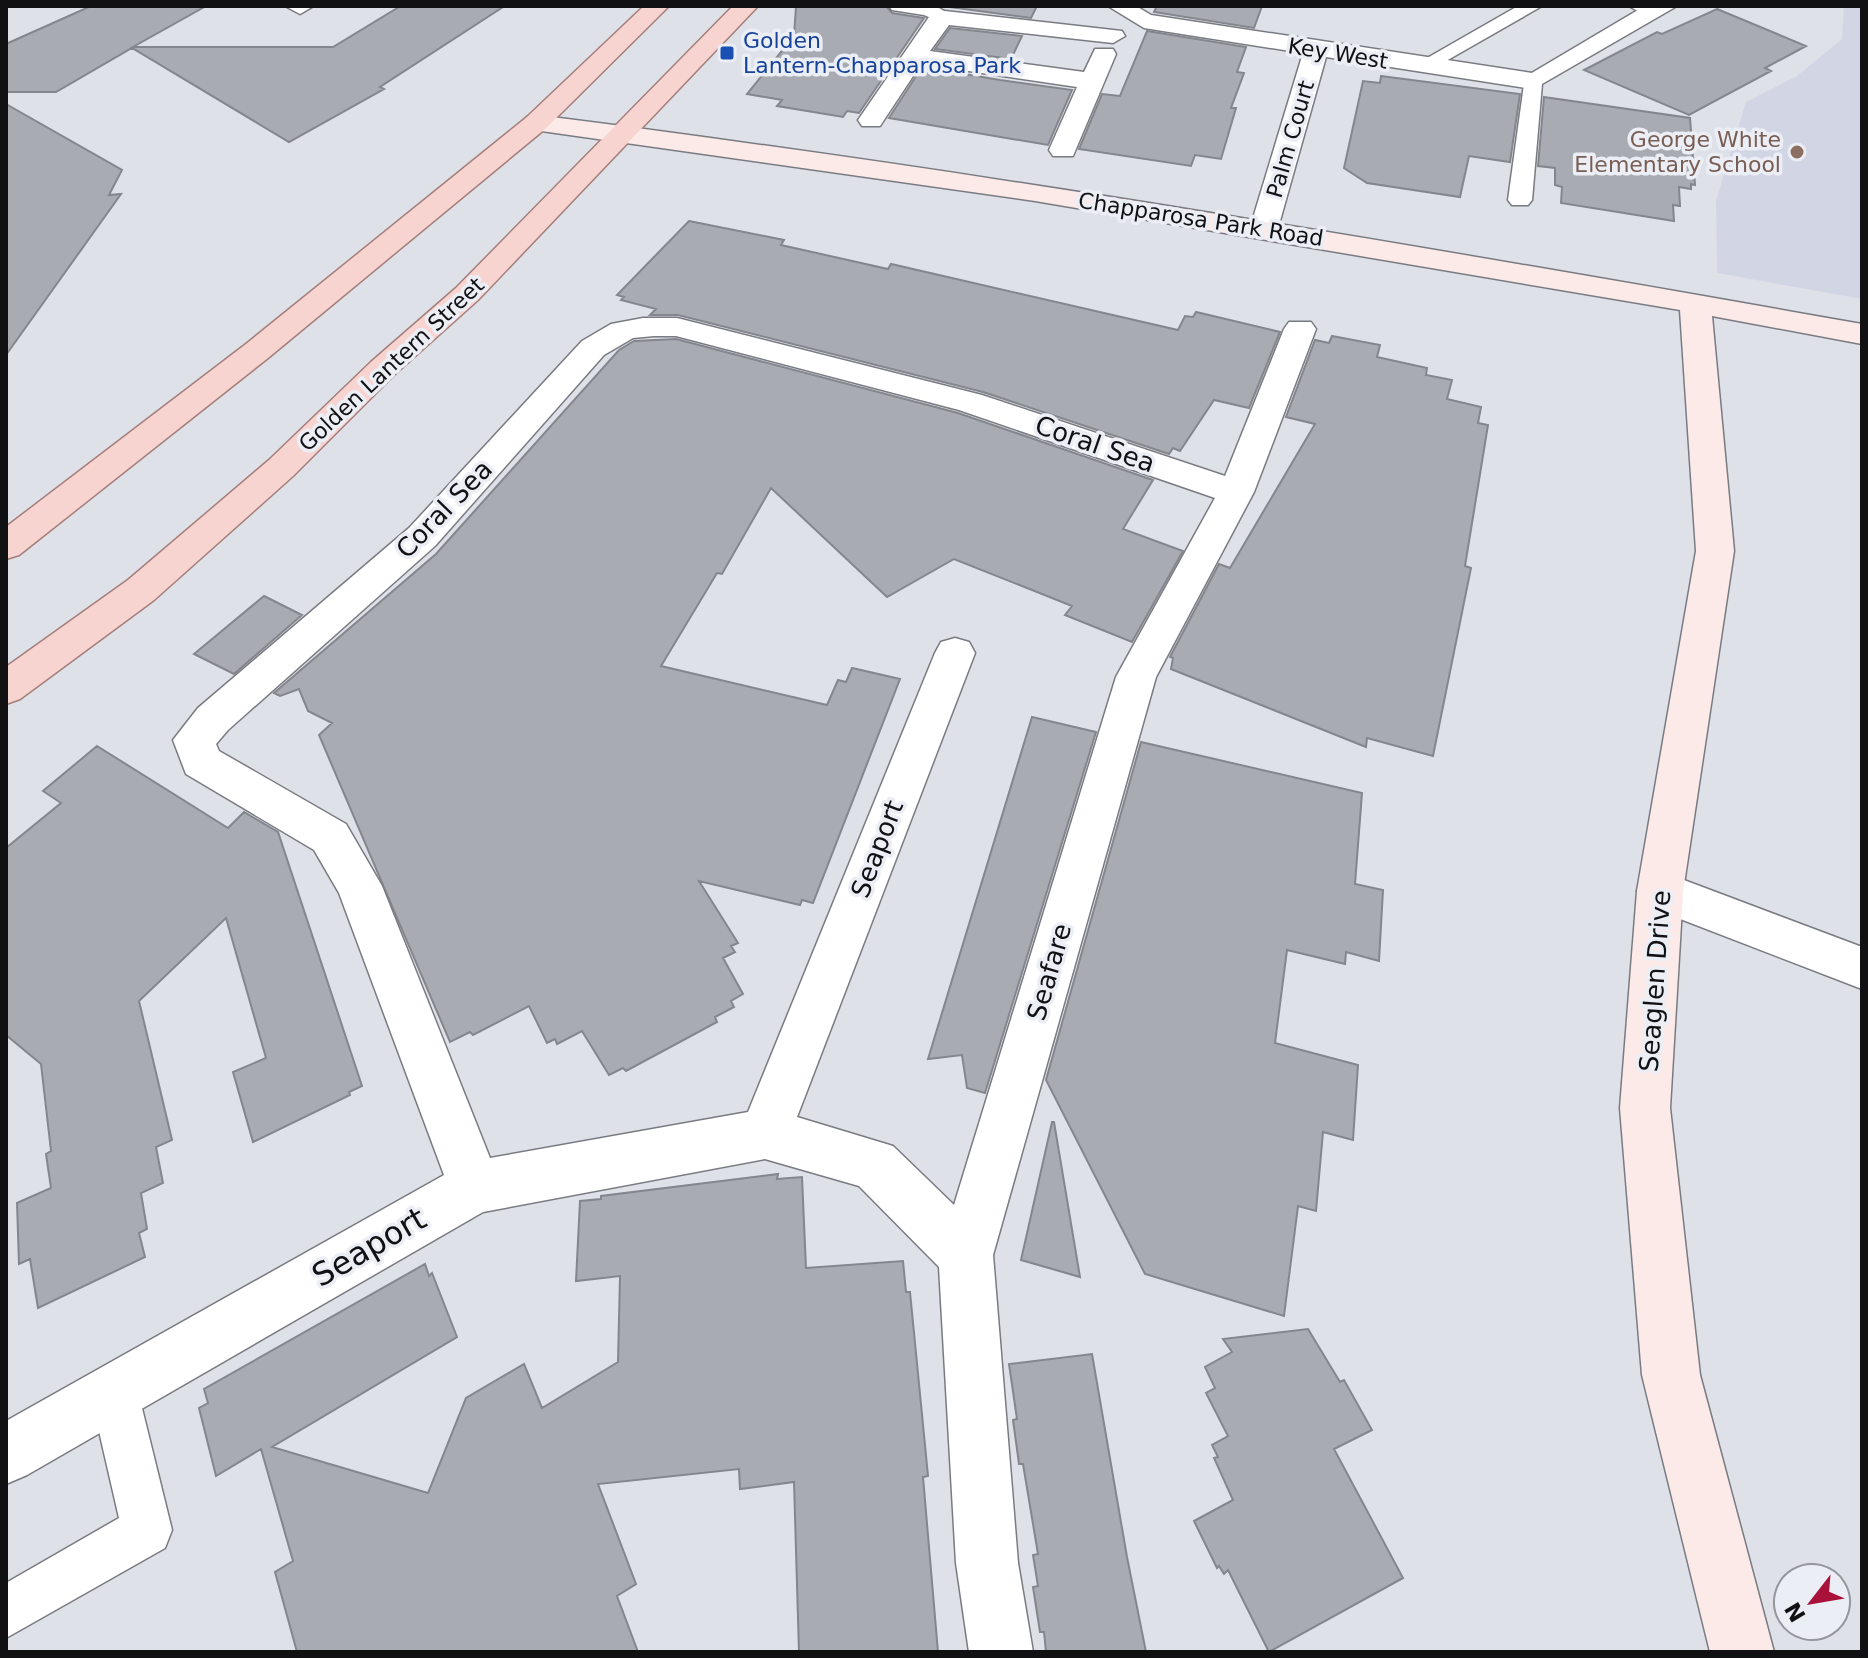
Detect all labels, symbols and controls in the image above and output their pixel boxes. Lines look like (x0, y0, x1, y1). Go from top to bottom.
place label: Golden Lantern-Chapparosa Park (743, 28, 1021, 78)
street label: Key West (1286, 33, 1390, 74)
marker: Golden Lantern-Chapparosa Park (718, 44, 736, 62)
street label: Palm Court (1262, 77, 1319, 201)
place label: George White Elementary School (1574, 127, 1781, 177)
marker: George White Elementary School (1788, 143, 1806, 161)
street label: Chapparosa Park Road (1077, 188, 1325, 251)
street label: Golden Lantern Street (294, 272, 489, 456)
street label: Coral Sea (1031, 410, 1159, 478)
street label: Coral Sea (390, 454, 498, 564)
street label: Seaport (845, 796, 909, 902)
street label: Seaglen Drive (1634, 889, 1676, 1073)
street label: Seafare (1021, 920, 1077, 1024)
street label: Seaport (305, 1199, 433, 1295)
north arrow (1772, 1562, 1852, 1642)
text: N (1780, 1598, 1811, 1626)

